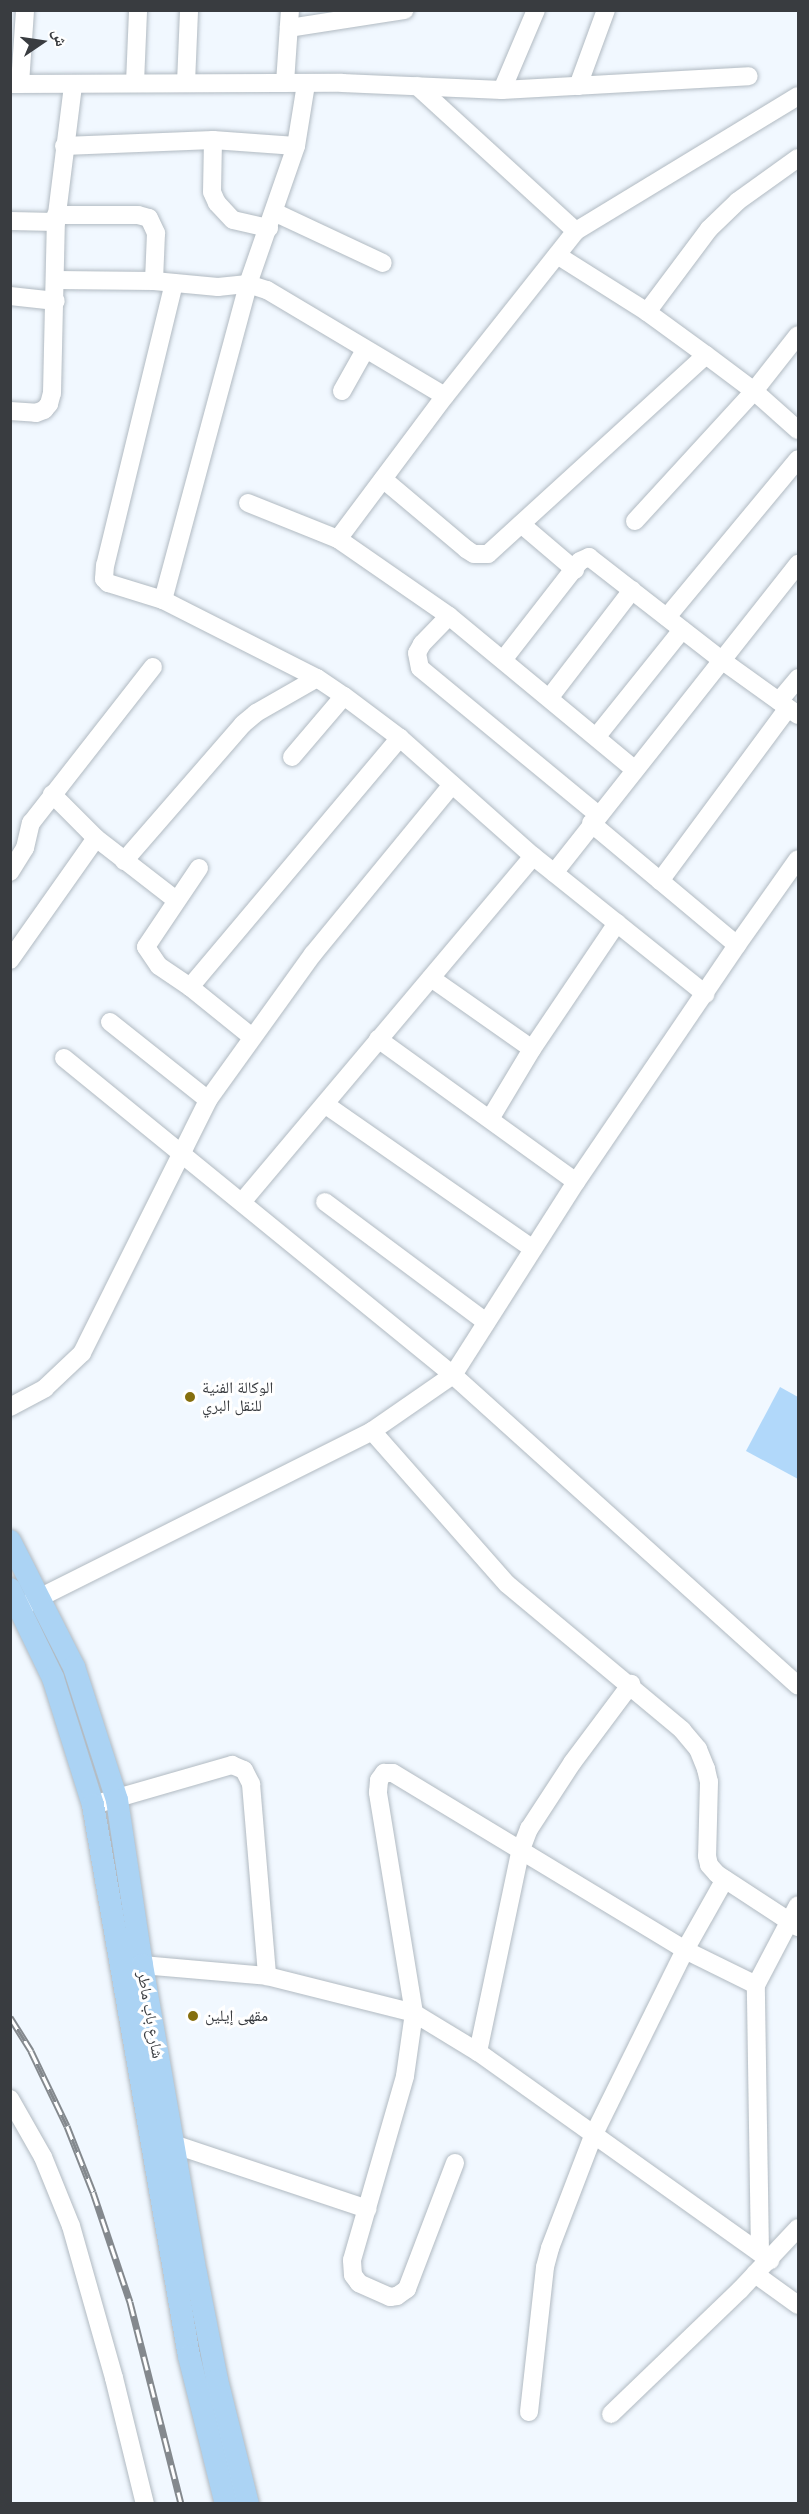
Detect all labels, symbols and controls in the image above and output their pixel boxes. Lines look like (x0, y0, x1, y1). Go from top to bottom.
north arrow (12, 12, 72, 72)
text: ش (48, 27, 71, 48)
place label: الوكالة الفنية للنقل البري (202, 1378, 273, 1416)
marker: الوكالة الفنية للنقل البري (183, 1390, 197, 1404)
street label: شارع باب ماطر (133, 1970, 167, 2060)
place label: مقهى إيلين (205, 2006, 268, 2026)
marker: مقهى إيلين (186, 2009, 200, 2023)

